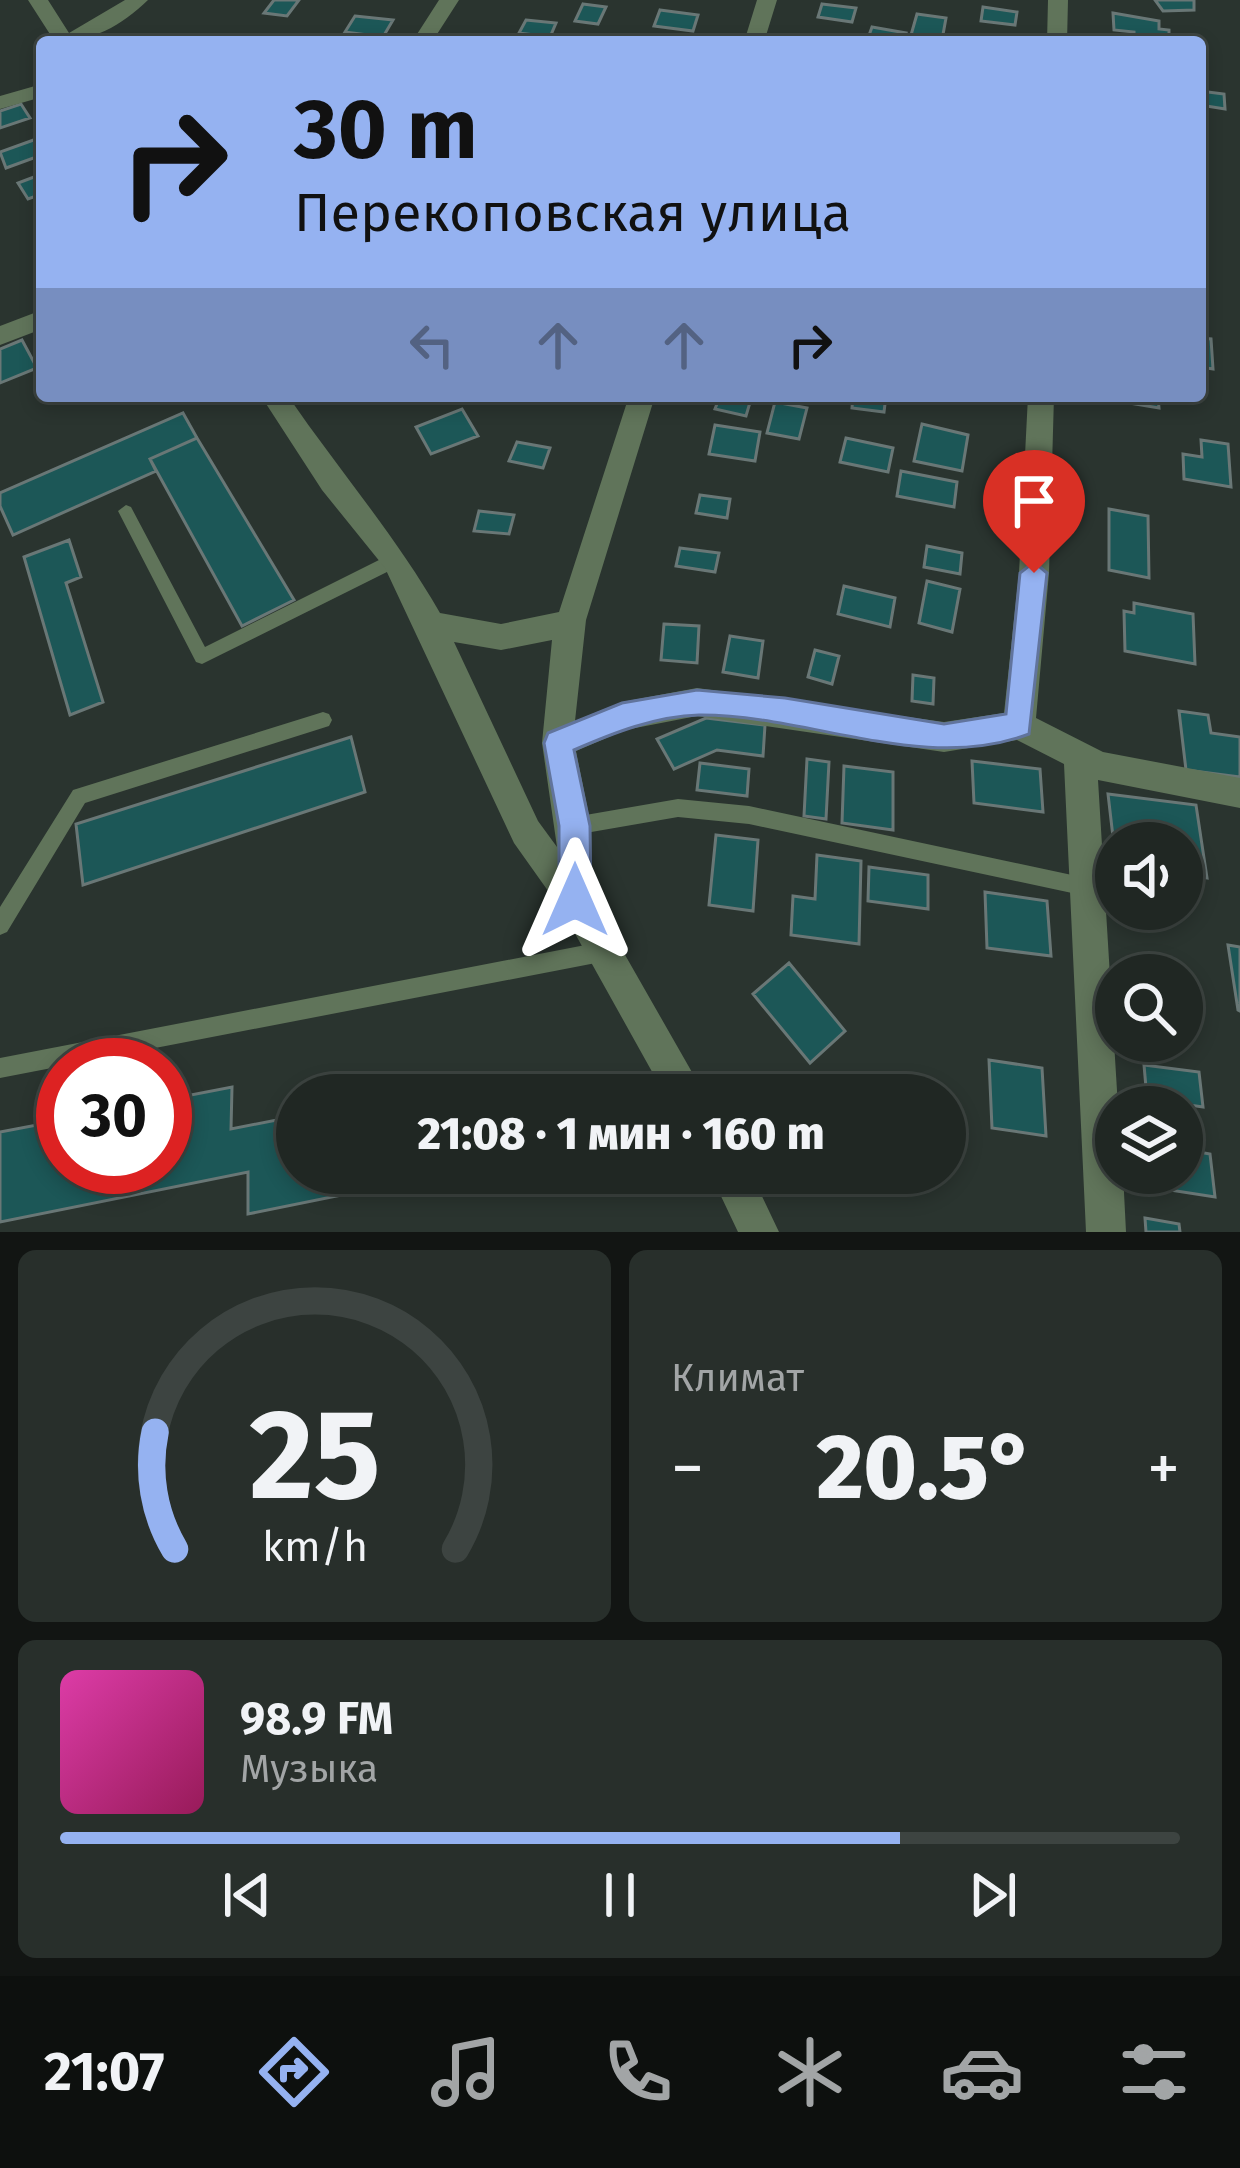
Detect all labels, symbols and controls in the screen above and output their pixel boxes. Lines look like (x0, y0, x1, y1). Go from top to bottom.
text: 30 m (294, 79, 478, 180)
icon: right (96, 84, 252, 240)
text: Перекоповская улица (294, 181, 851, 245)
icon: left (399, 312, 465, 378)
icon: ahead (525, 312, 591, 378)
icon: ahead (651, 312, 717, 378)
icon: right (777, 312, 843, 378)
pin (983, 450, 1085, 573)
icon: arrive (1001, 468, 1067, 534)
map controls (1095, 822, 1203, 1194)
button: sound (1095, 822, 1203, 930)
position arrow (512, 837, 638, 963)
button: search (1095, 954, 1203, 1062)
speed limit sign: 30 (36, 1038, 192, 1194)
button: layers (1095, 1086, 1203, 1194)
text: 21:08 · 1 мин · 160 m (417, 1107, 825, 1161)
text: Климат (671, 1355, 804, 1401)
text: 25 (249, 1381, 380, 1531)
text: 20.5° (816, 1414, 1035, 1522)
text: − (671, 1429, 704, 1508)
text: + (1147, 1429, 1180, 1508)
text: km/h (261, 1521, 368, 1572)
text: 98.9 FM (240, 1692, 393, 1746)
text: Музыка (240, 1746, 378, 1792)
icon: previous (214, 1862, 280, 1928)
icon: pause (587, 1862, 653, 1928)
icon: next (960, 1862, 1026, 1928)
icon: directions (252, 2030, 336, 2114)
icon: music (424, 2030, 508, 2114)
icon: phone (596, 2030, 680, 2114)
icon: climate (768, 2030, 852, 2114)
icon: car (940, 2030, 1024, 2114)
icon: filters (1112, 2030, 1196, 2114)
text: 21:07 (44, 2040, 164, 2104)

